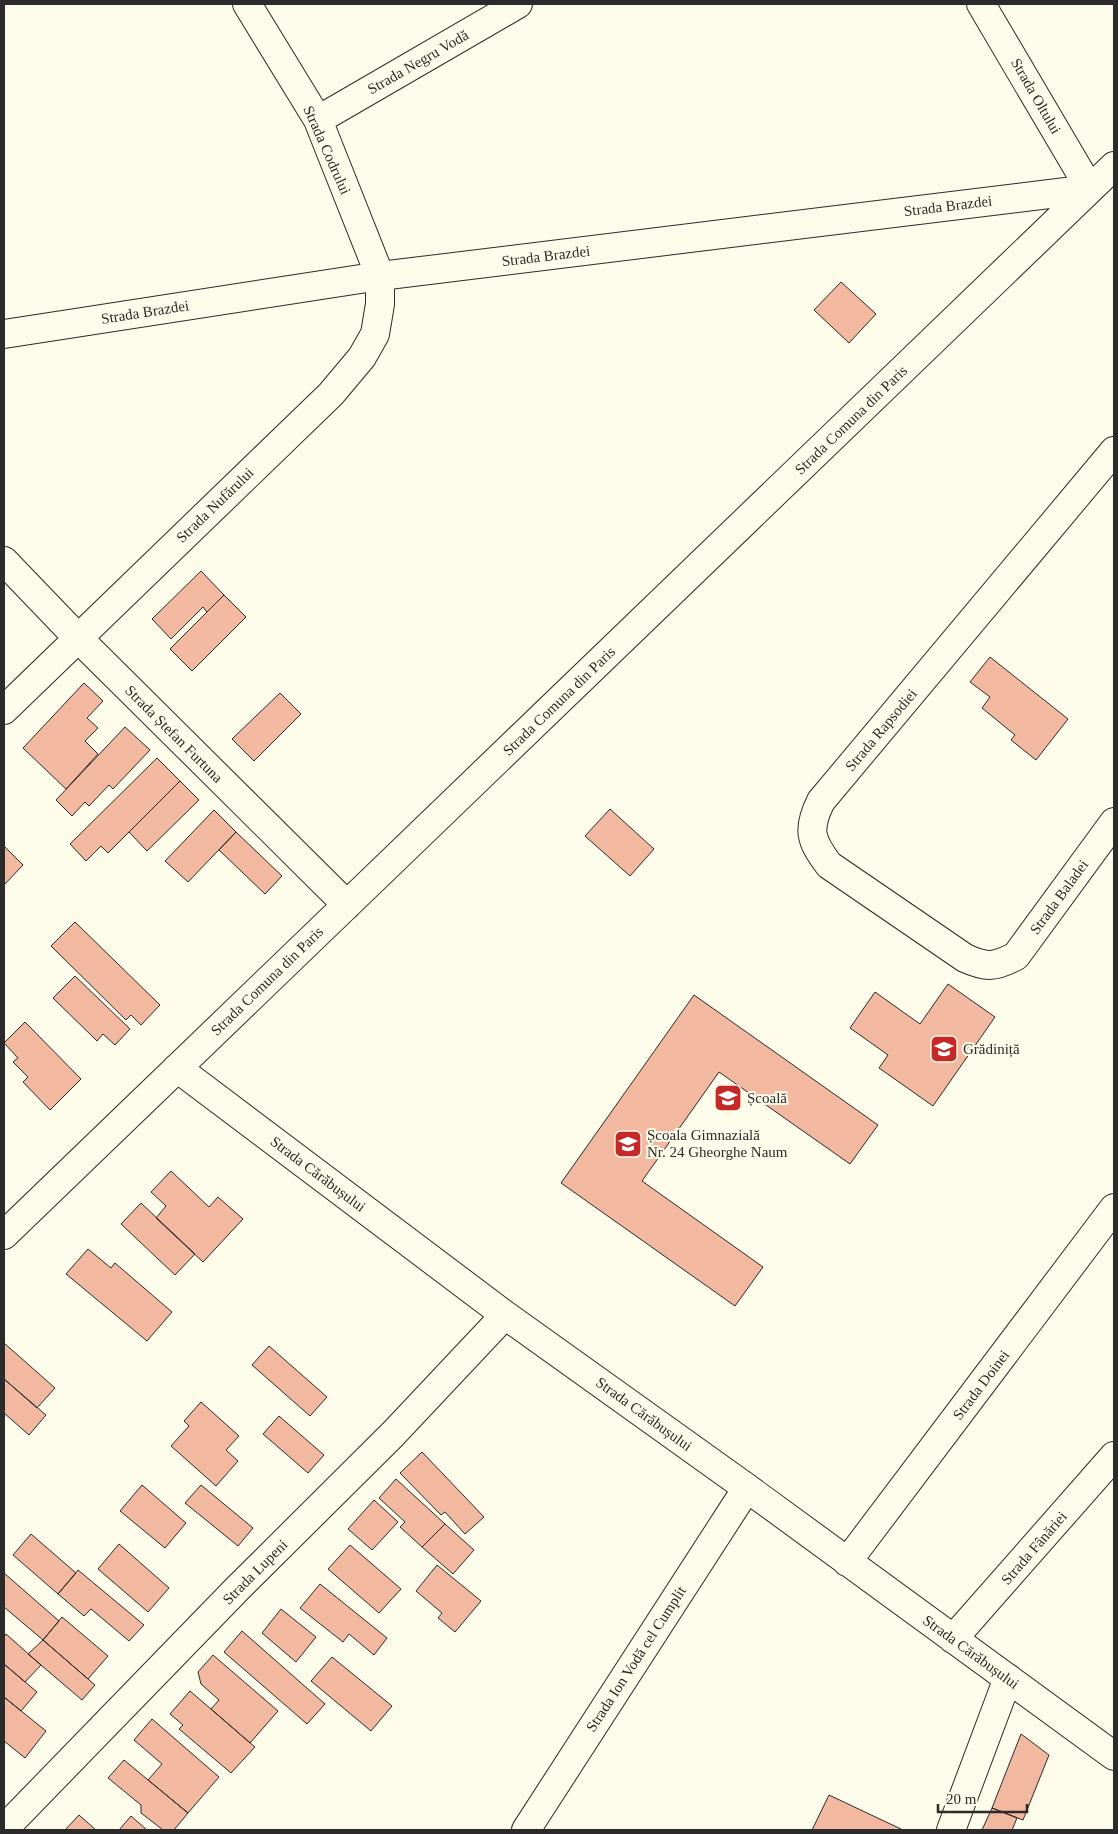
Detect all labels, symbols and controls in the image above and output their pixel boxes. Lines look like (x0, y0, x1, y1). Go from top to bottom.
street label: Strada Negru Vodă (365, 27, 471, 97)
street label: Strada Oltului (1008, 55, 1064, 137)
street label: Strada Codrului (300, 103, 354, 197)
street label: Strada Brazdei (903, 193, 993, 219)
street label: Strada Brazdei (501, 243, 591, 269)
street label: Strada Brazdei (100, 297, 190, 327)
street label: Strada Comuna din Paris (792, 362, 910, 478)
street label: Strada Nufărului (173, 464, 257, 546)
street label: Strada Comuna din Paris (500, 643, 618, 759)
street label: Strada Ștefan Furtuna (121, 682, 226, 787)
street label: Strada Rapsodiei (842, 686, 920, 774)
street label: Strada Baladei (1027, 857, 1091, 937)
street label: Strada Comuna din Paris (208, 923, 326, 1039)
school or university icon: Grădiniță (929, 1034, 959, 1064)
place label: Grădiniță (963, 1041, 1020, 1058)
school or university icon: Școală (713, 1083, 743, 1113)
place label: Școală (747, 1090, 787, 1107)
place label: Școala Gimnazială Nr. 24 Gheorghe Naum (647, 1127, 788, 1160)
school or university icon: Școala Gimnazială Nr. 24 Gheorghe Naum (613, 1129, 643, 1159)
street label: Strada Cărăbușului (267, 1133, 369, 1216)
street label: Strada Doinei (950, 1347, 1012, 1423)
street label: Strada Cărăbușului (592, 1374, 695, 1455)
street label: Strada Fânăriei (998, 1508, 1070, 1588)
street label: Strada Lupeni (219, 1536, 291, 1608)
street label: Strada Ion Vodă cel Cumplit (583, 1583, 690, 1735)
street label: Strada Cărăbușului (919, 1612, 1022, 1693)
scale bar (938, 1782, 1027, 1814)
text: 20 m (946, 1791, 977, 1807)

